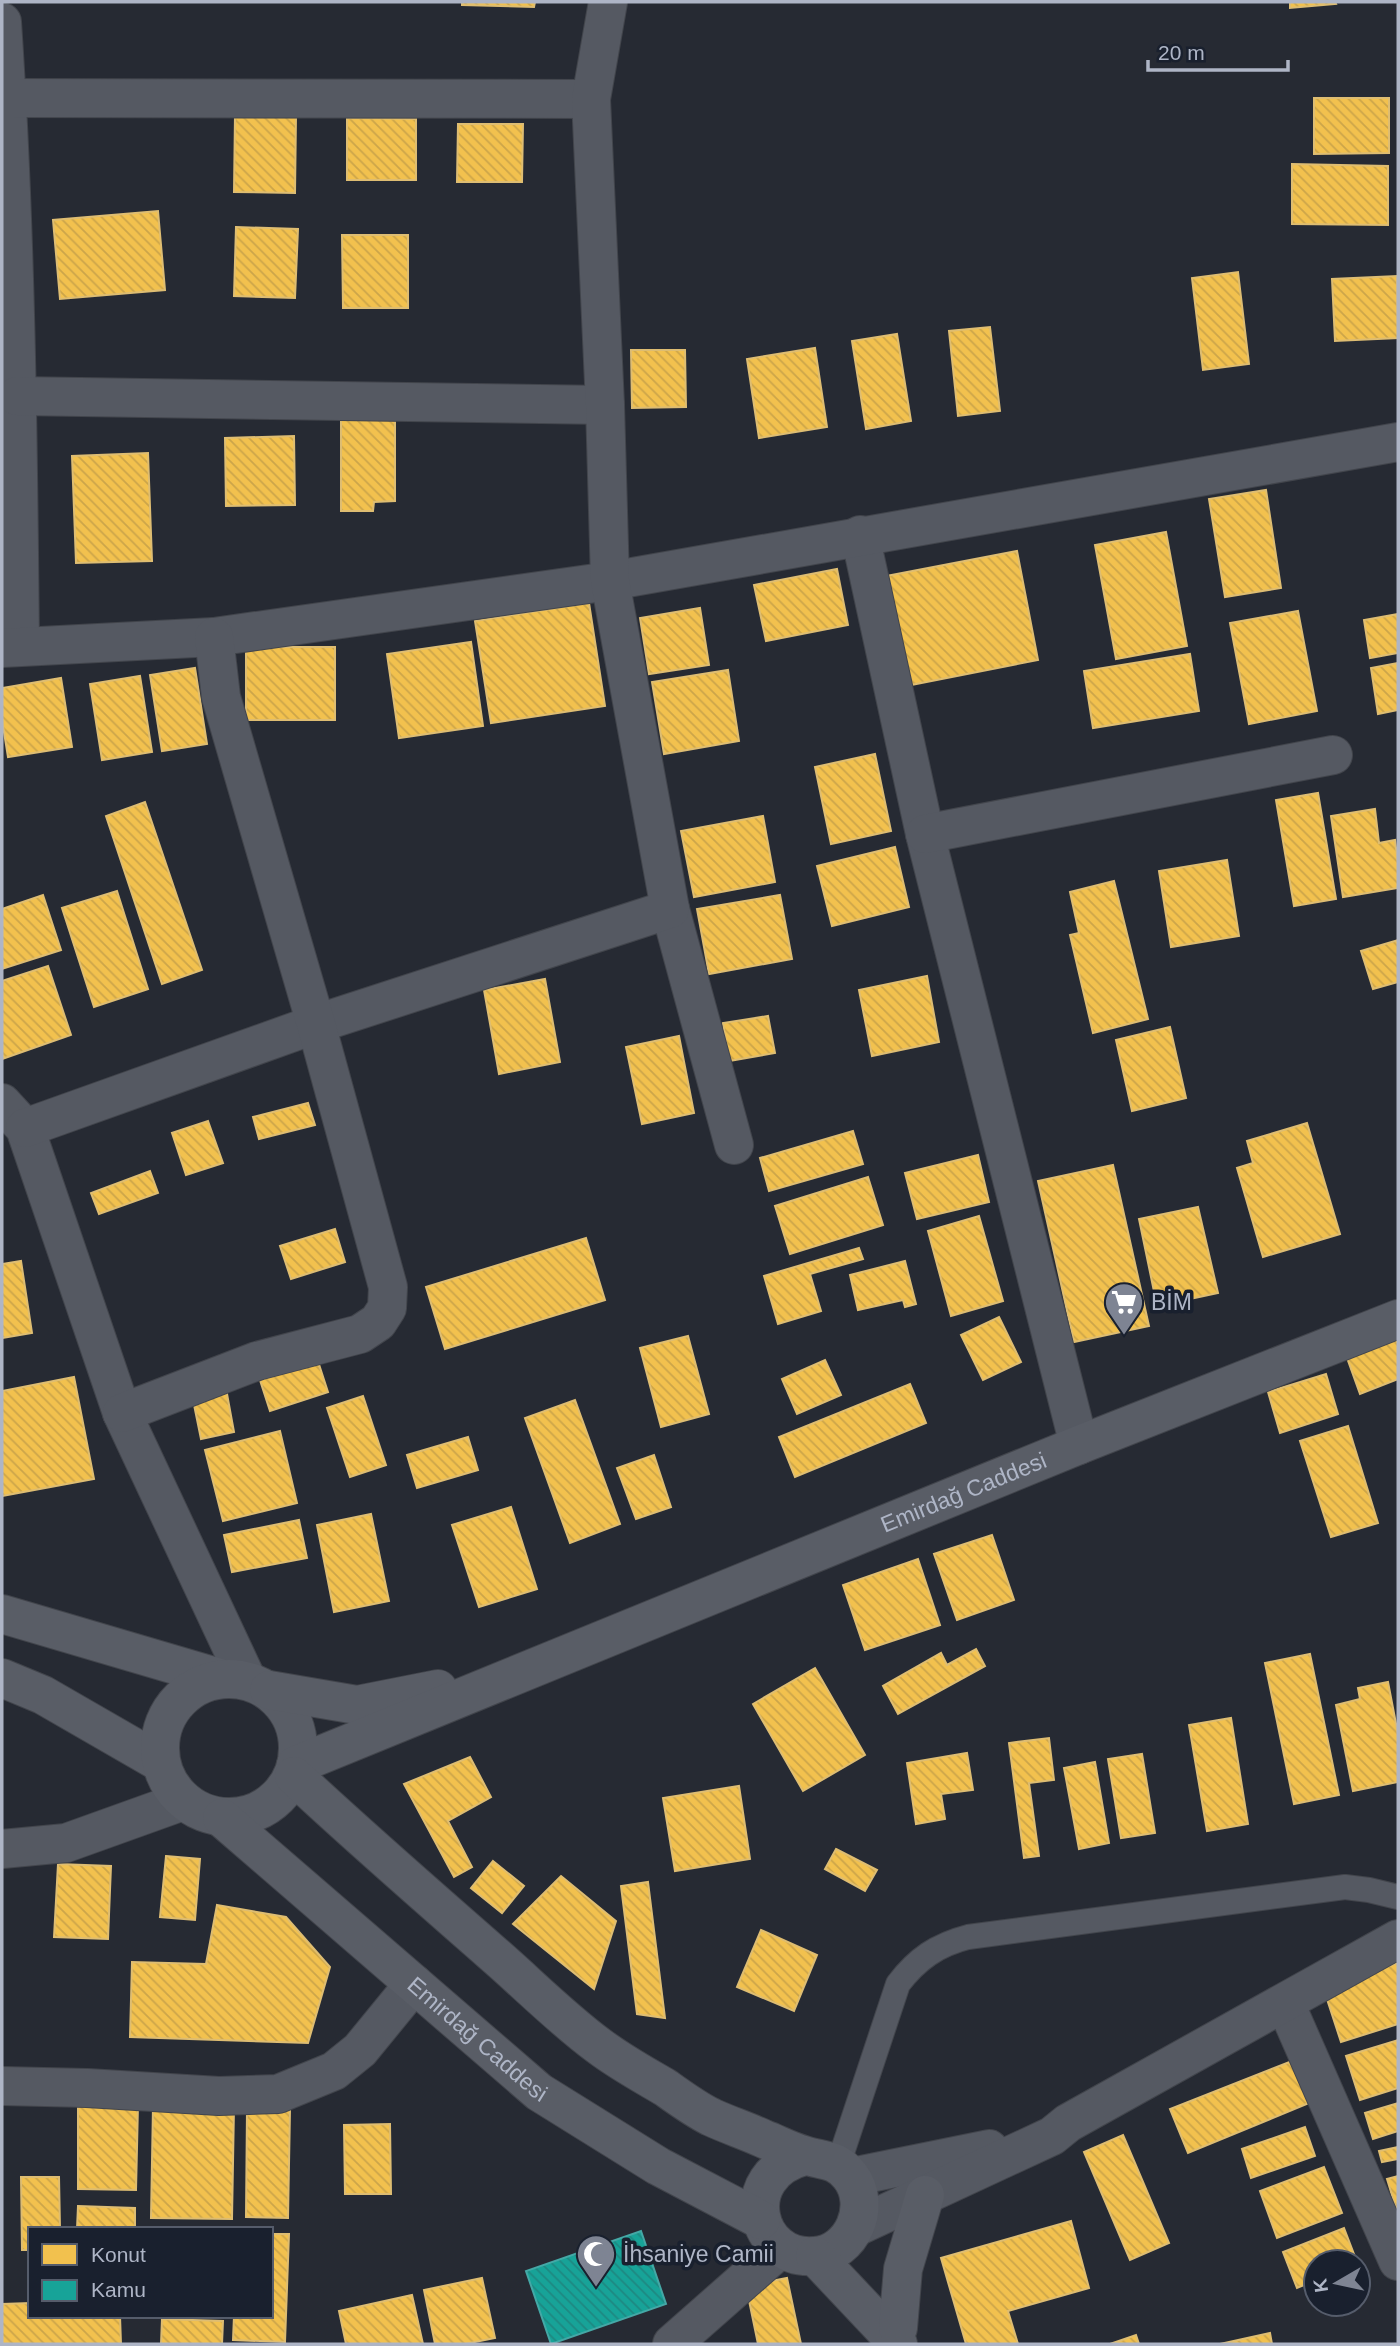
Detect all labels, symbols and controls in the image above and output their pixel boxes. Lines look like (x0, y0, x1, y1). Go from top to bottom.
scale bar (1148, 28, 1288, 72)
text: 20 m (1158, 41, 1205, 64)
supermarket icon: BİM (1103, 1281, 1145, 1336)
place label: BİM (1151, 1289, 1192, 1315)
street label: Emirdağ Caddesi (877, 1447, 1050, 1538)
street label: Emirdağ Caddesi (402, 1971, 552, 2107)
legend (28, 2227, 273, 2318)
mosque icon: İhsaniye Camii (575, 2233, 617, 2288)
place label: İhsaniye Camii (623, 2241, 774, 2267)
text: Konut (91, 2243, 146, 2266)
north arrow (1302, 2248, 1372, 2318)
text: K (1309, 2277, 1332, 2294)
text: Kamu (91, 2278, 146, 2301)

